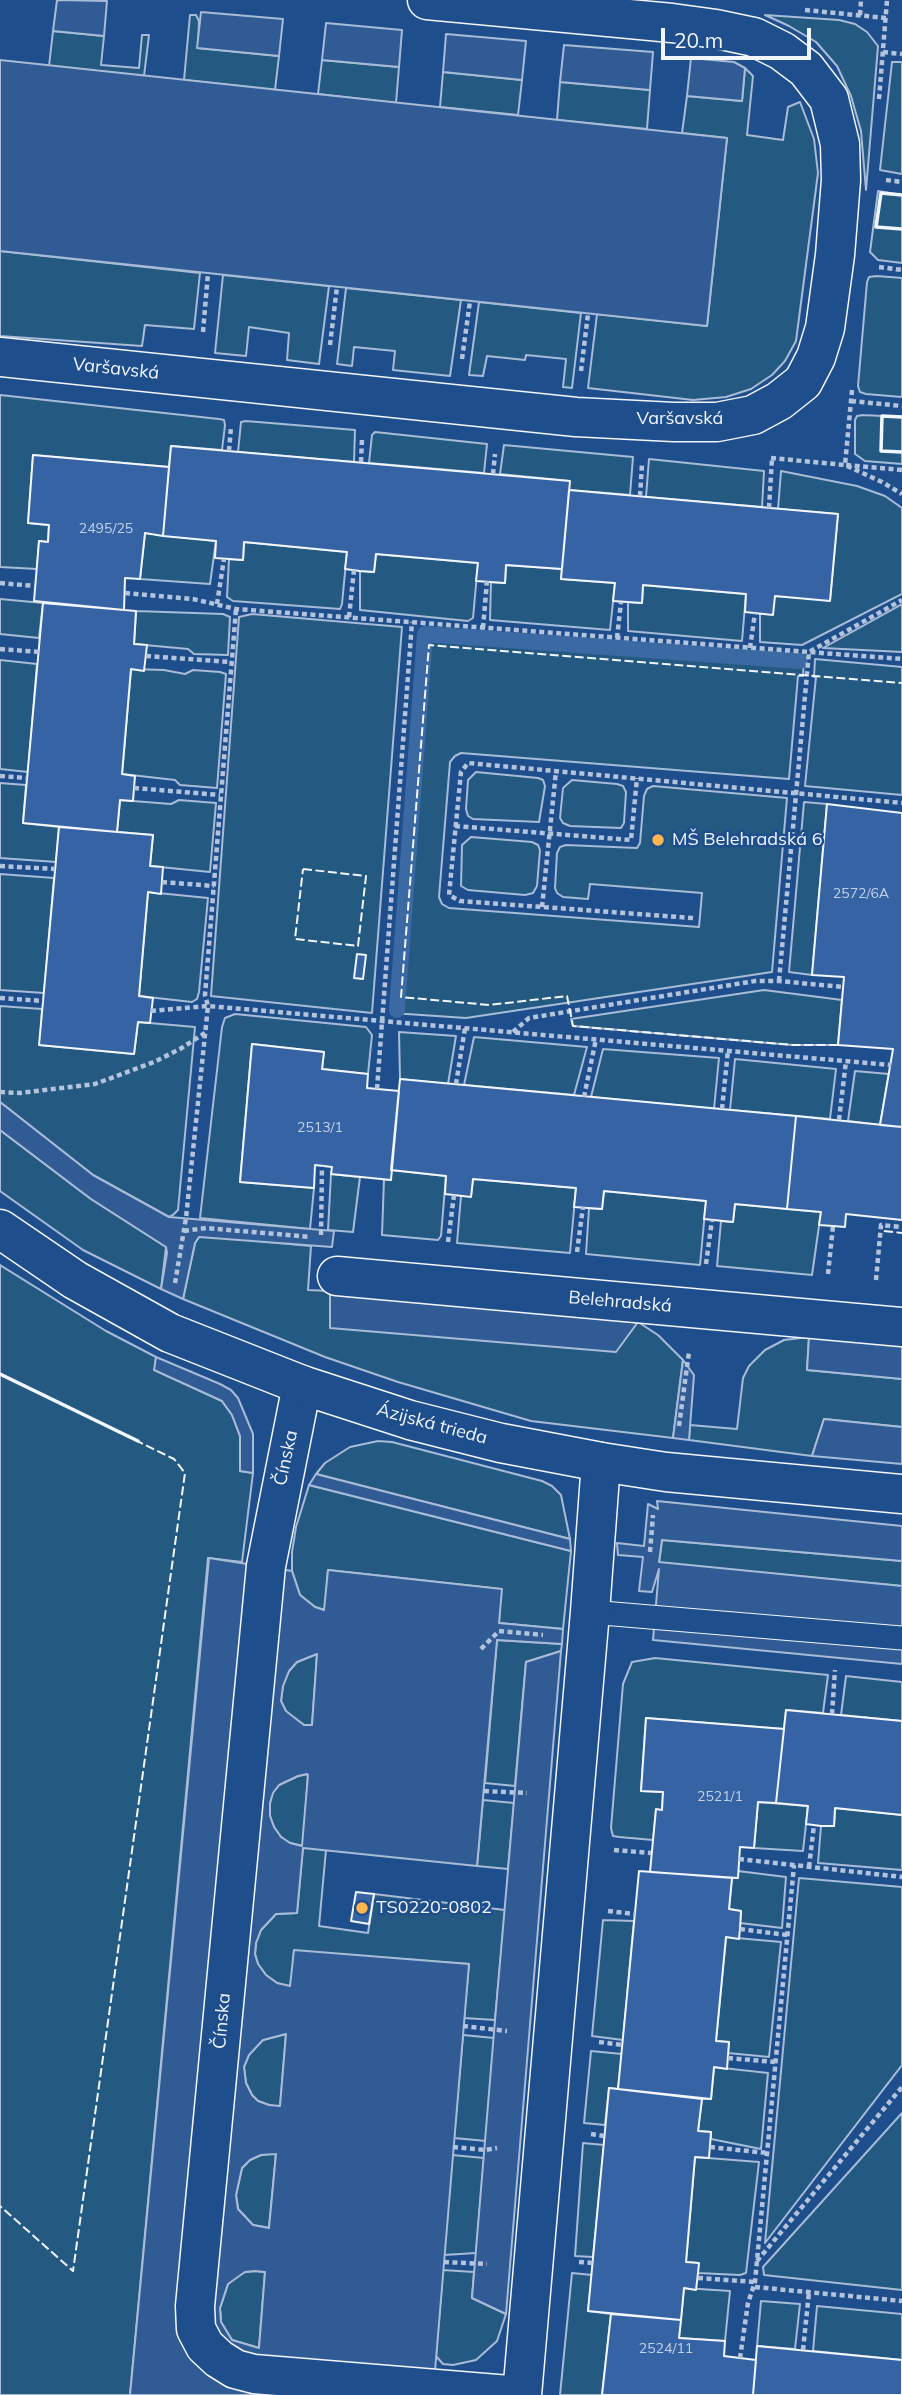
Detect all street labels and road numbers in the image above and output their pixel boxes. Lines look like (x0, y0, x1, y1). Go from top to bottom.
street label: Varšavská (72, 354, 160, 384)
street label: Varšavská (637, 408, 723, 430)
street label: Belehradská (567, 1287, 673, 1317)
street label: Ázijská trieda (374, 1399, 490, 1449)
street label: Čínska (270, 1428, 302, 1488)
street label: Čínska (209, 1992, 235, 2050)

